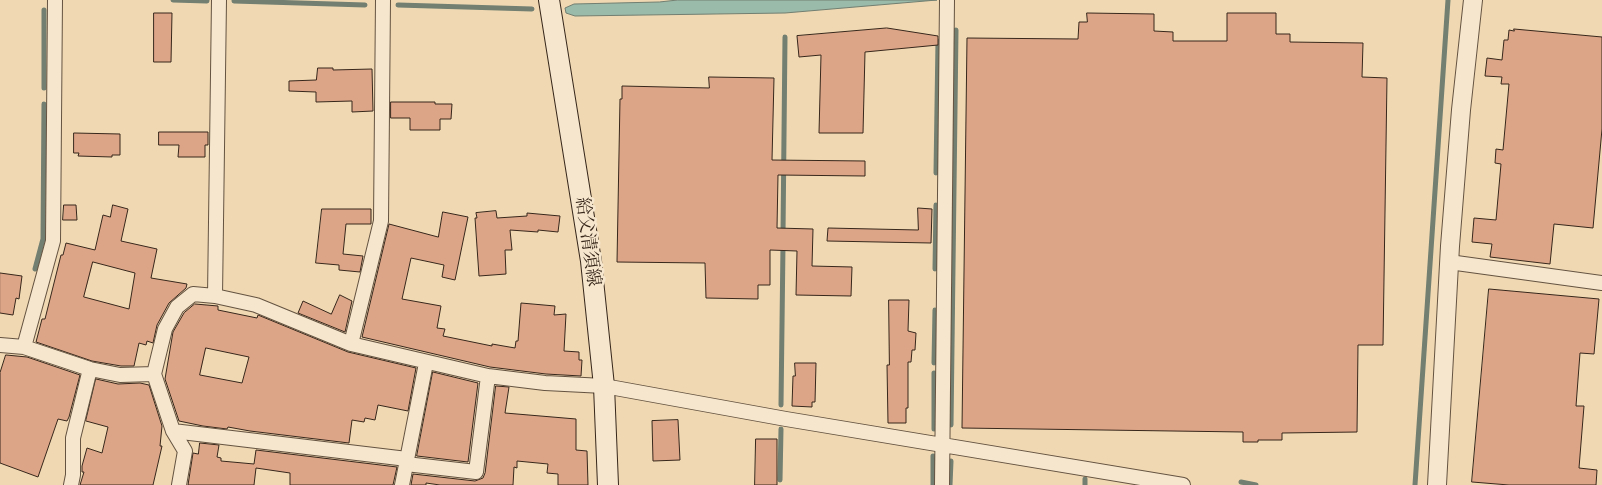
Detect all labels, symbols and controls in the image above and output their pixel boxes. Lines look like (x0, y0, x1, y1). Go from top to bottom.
street label: 給父清須線 (570, 196, 604, 288)

